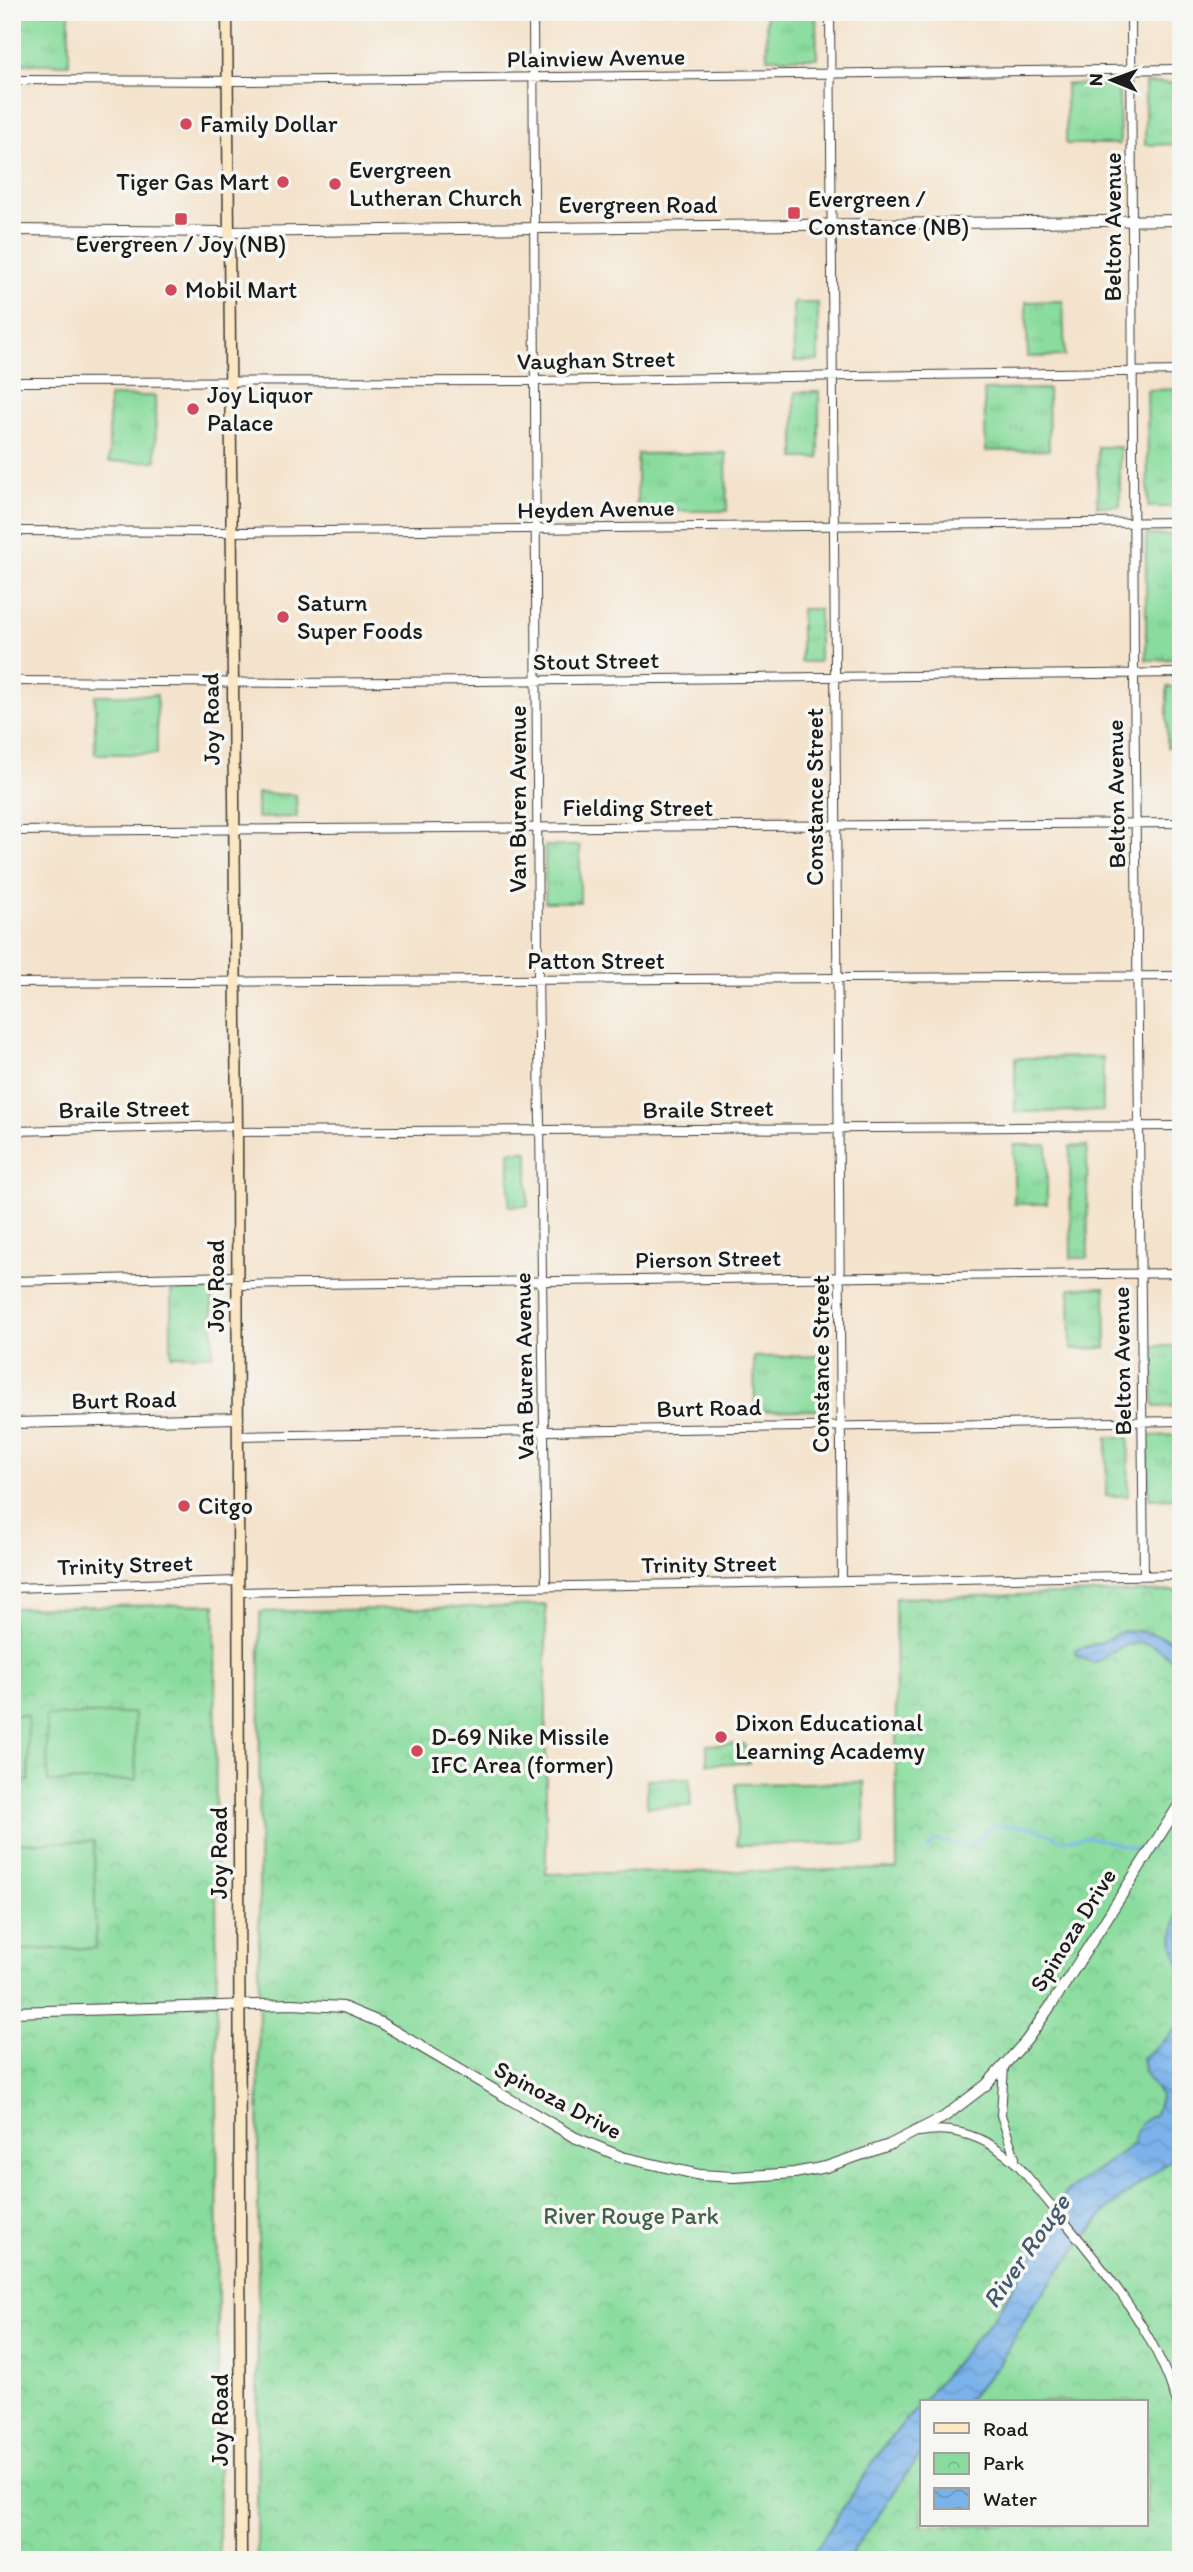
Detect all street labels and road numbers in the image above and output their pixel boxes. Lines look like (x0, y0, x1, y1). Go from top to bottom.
street label: Plainview Avenue (506, 41, 686, 74)
street label: Belton Avenue (1098, 152, 1127, 302)
street label: Evergreen Road (558, 190, 718, 219)
street label: Vaughan Street (517, 344, 675, 375)
street label: Heyden Avenue (517, 493, 675, 524)
street label: Stout Street (533, 645, 659, 676)
street label: Joy Road (195, 672, 226, 766)
street label: Van Buren Avenue (503, 705, 532, 893)
street label: Constance Street (800, 708, 829, 886)
street label: Belton Avenue (1100, 719, 1131, 869)
street label: Fielding Street (563, 793, 713, 822)
street label: Patton Street (527, 946, 665, 975)
street label: Braile Street (58, 1093, 190, 1124)
street label: Braile Street (642, 1093, 774, 1124)
street label: Joy Road (201, 1240, 230, 1332)
street label: Pierson Street (635, 1243, 781, 1274)
street label: Van Buren Avenue (507, 1272, 540, 1460)
street label: Constance Street (806, 1275, 835, 1453)
street label: Belton Avenue (1106, 1286, 1137, 1436)
street label: Burt Road (71, 1384, 177, 1415)
street label: Burt Road (656, 1392, 762, 1423)
street label: Trinity Street (57, 1548, 193, 1581)
street label: Trinity Street (641, 1548, 777, 1579)
street label: Joy Road (204, 1807, 233, 1899)
street label: Spinoza Drive (1023, 1863, 1122, 1997)
street label: Spinoza Drive (489, 2054, 627, 2145)
street label: Joy Road (205, 2374, 234, 2466)

